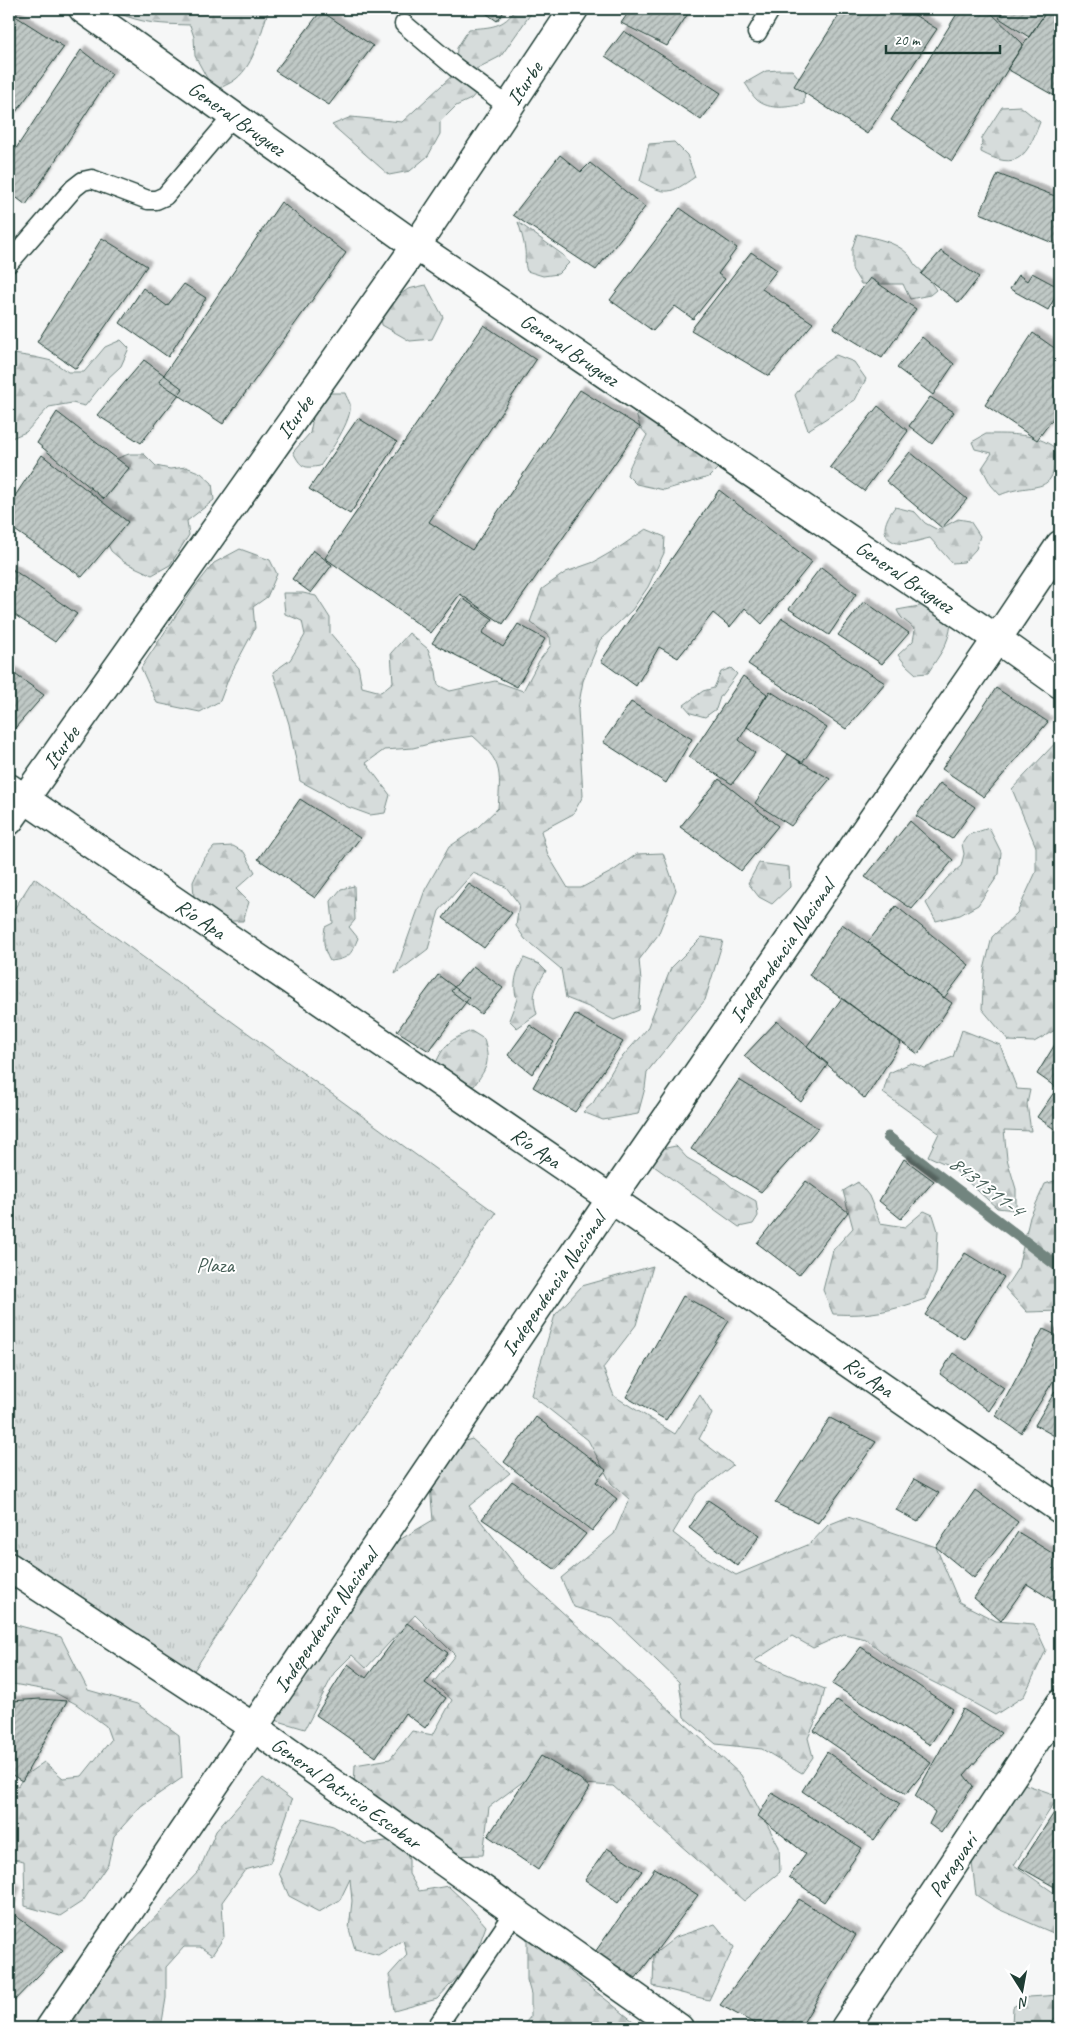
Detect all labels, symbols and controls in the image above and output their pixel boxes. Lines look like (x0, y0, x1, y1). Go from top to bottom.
scale bar (886, 22, 1000, 54)
text: 20 m (894, 31, 921, 50)
street label: Iturbe (501, 56, 549, 110)
street label: General Bruguez (183, 75, 292, 163)
street label: General Bruguez (515, 307, 625, 393)
street label: Iturbe (271, 389, 320, 444)
street label: General Bruguez (851, 534, 960, 620)
street label: Iturbe (37, 720, 86, 774)
street label: Independencia Nacional (723, 872, 842, 1028)
street label: Río Apa (171, 893, 232, 946)
street label: Río Apa (506, 1122, 567, 1175)
water label: 8431311-4 (943, 1149, 1033, 1226)
street label: Independencia Nacional (495, 1205, 613, 1361)
park label: Plaza (196, 1252, 235, 1278)
street label: Río Apa (839, 1351, 900, 1404)
street label: Independencia Nacional (268, 1541, 386, 1697)
street label: General Patricio Escobar (266, 1731, 428, 1856)
street label: Paraguarí (923, 1826, 985, 1902)
north arrow (996, 1964, 1046, 2014)
text: N (1016, 1993, 1030, 2012)

